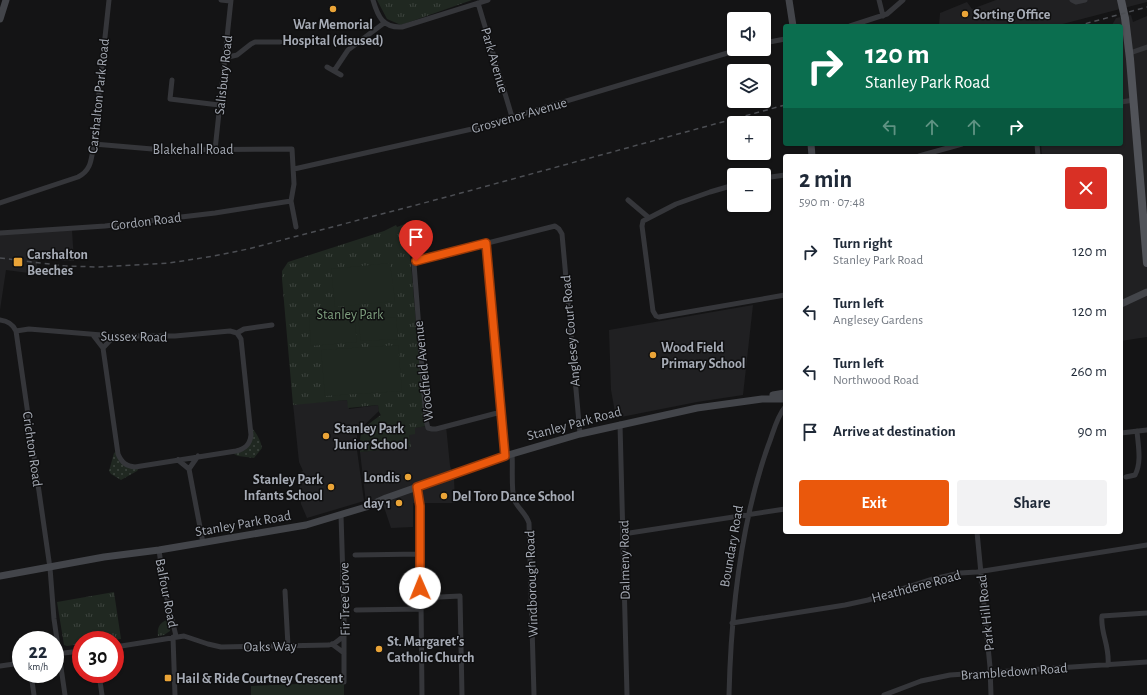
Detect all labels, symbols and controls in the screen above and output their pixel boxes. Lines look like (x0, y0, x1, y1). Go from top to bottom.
marker: War Memorial Hospital (disused) (328, 4, 338, 14)
place label: Sorting Office (973, 8, 1051, 22)
marker: Sorting Office (960, 9, 970, 19)
map controls (727, 12, 771, 212)
button: sound (727, 12, 771, 56)
place label: War Memorial Hospital (disused) (282, 18, 384, 48)
street label: Park Avenue (478, 26, 510, 95)
street label: Salisbury Road (213, 35, 235, 116)
street label: Carshalton Park Road (86, 38, 112, 154)
icon: right (799, 40, 851, 92)
text: 120 m (865, 41, 930, 69)
button: layers (727, 64, 771, 108)
text: Stanley Park Road (865, 74, 990, 92)
street label: Grosvenor Avenue (470, 96, 569, 136)
button: + (727, 116, 771, 160)
icon: left (879, 116, 901, 138)
icon: ahead (921, 116, 943, 138)
icon: ahead (963, 116, 985, 138)
icon: right (1005, 116, 1027, 138)
street label: Blakehall Road (153, 143, 233, 157)
button: close (1065, 167, 1107, 209)
button: − (727, 168, 771, 212)
text: 2 min (799, 168, 852, 192)
text: 590 m · 07:48 (799, 196, 865, 209)
street label: Gordon Road (110, 211, 182, 233)
pin (399, 220, 433, 261)
icon: arrive (405, 226, 427, 248)
text: Turn right (833, 236, 892, 251)
icon: right (799, 241, 821, 263)
text: 120 m (1073, 244, 1107, 259)
place label: Carshalton Beeches (27, 248, 88, 278)
text: Stanley Park Road (833, 254, 923, 267)
marker: Carshalton Beeches (12, 256, 24, 268)
street label: Anglesey Court Road (559, 275, 583, 387)
text: Turn left (833, 296, 884, 311)
icon: left (799, 301, 821, 323)
text: 120 m (1073, 304, 1107, 319)
park label: Stanley Park (317, 308, 384, 322)
text: Anglesey Gardens (833, 314, 923, 327)
street label: Woodfield Avenue (412, 320, 436, 422)
street label: Sussex Road (100, 329, 168, 345)
place label: Wood Field Primary School (661, 341, 746, 371)
marker: Wood Field Primary School (648, 350, 658, 360)
text: Turn left (833, 356, 884, 371)
icon: left (799, 361, 821, 383)
text: 260 m (1071, 364, 1107, 379)
text: Northwood Road (833, 374, 919, 387)
street label: Stanley Park Road (526, 405, 623, 443)
street label: Crichton Road (20, 411, 44, 488)
icon: arrive (799, 421, 821, 443)
place label: Stanley Park Junior School (334, 422, 408, 452)
text: Arrive at destination (833, 424, 956, 439)
text: 90 m (1078, 424, 1107, 439)
marker: Stanley Park Junior School (321, 431, 331, 441)
place label: Londis (363, 471, 400, 485)
marker: Londis (403, 472, 413, 482)
place label: Stanley Park Infants School (244, 473, 323, 503)
button: Exit (799, 480, 949, 526)
button: Share (957, 480, 1107, 526)
marker: Stanley Park Infants School (326, 482, 336, 492)
place label: Del Toro Dance School (452, 490, 575, 504)
marker: Del Toro Dance School (439, 491, 449, 501)
place label: day 1 (364, 497, 391, 511)
marker: day 1 (394, 498, 404, 508)
street label: Boundary Road (718, 504, 746, 588)
street label: Stanley Park Road (194, 509, 292, 539)
street label: Dalmeny Road (617, 520, 633, 600)
street label: Windborough Road (523, 530, 541, 638)
street label: Balfour Road (152, 557, 180, 629)
street label: Fir Tree Grove (337, 562, 353, 636)
position arrow (399, 567, 441, 609)
street label: Heathdene Road (870, 568, 962, 606)
street label: Park Hill Road (975, 574, 997, 652)
speed limit sign: 30 (72, 631, 124, 683)
place label: St. Margaret's Catholic Church (387, 635, 475, 665)
street label: Oaks Way (243, 640, 297, 654)
text: 22 (29, 642, 47, 662)
marker: St. Margaret's Catholic Church (374, 644, 384, 654)
street label: Brambledown Road (960, 661, 1068, 683)
text: km/h (28, 662, 48, 672)
place label: Hail & Ride Courtney Crescent (176, 672, 343, 686)
marker: Hail & Ride Courtney Crescent (163, 673, 173, 683)

